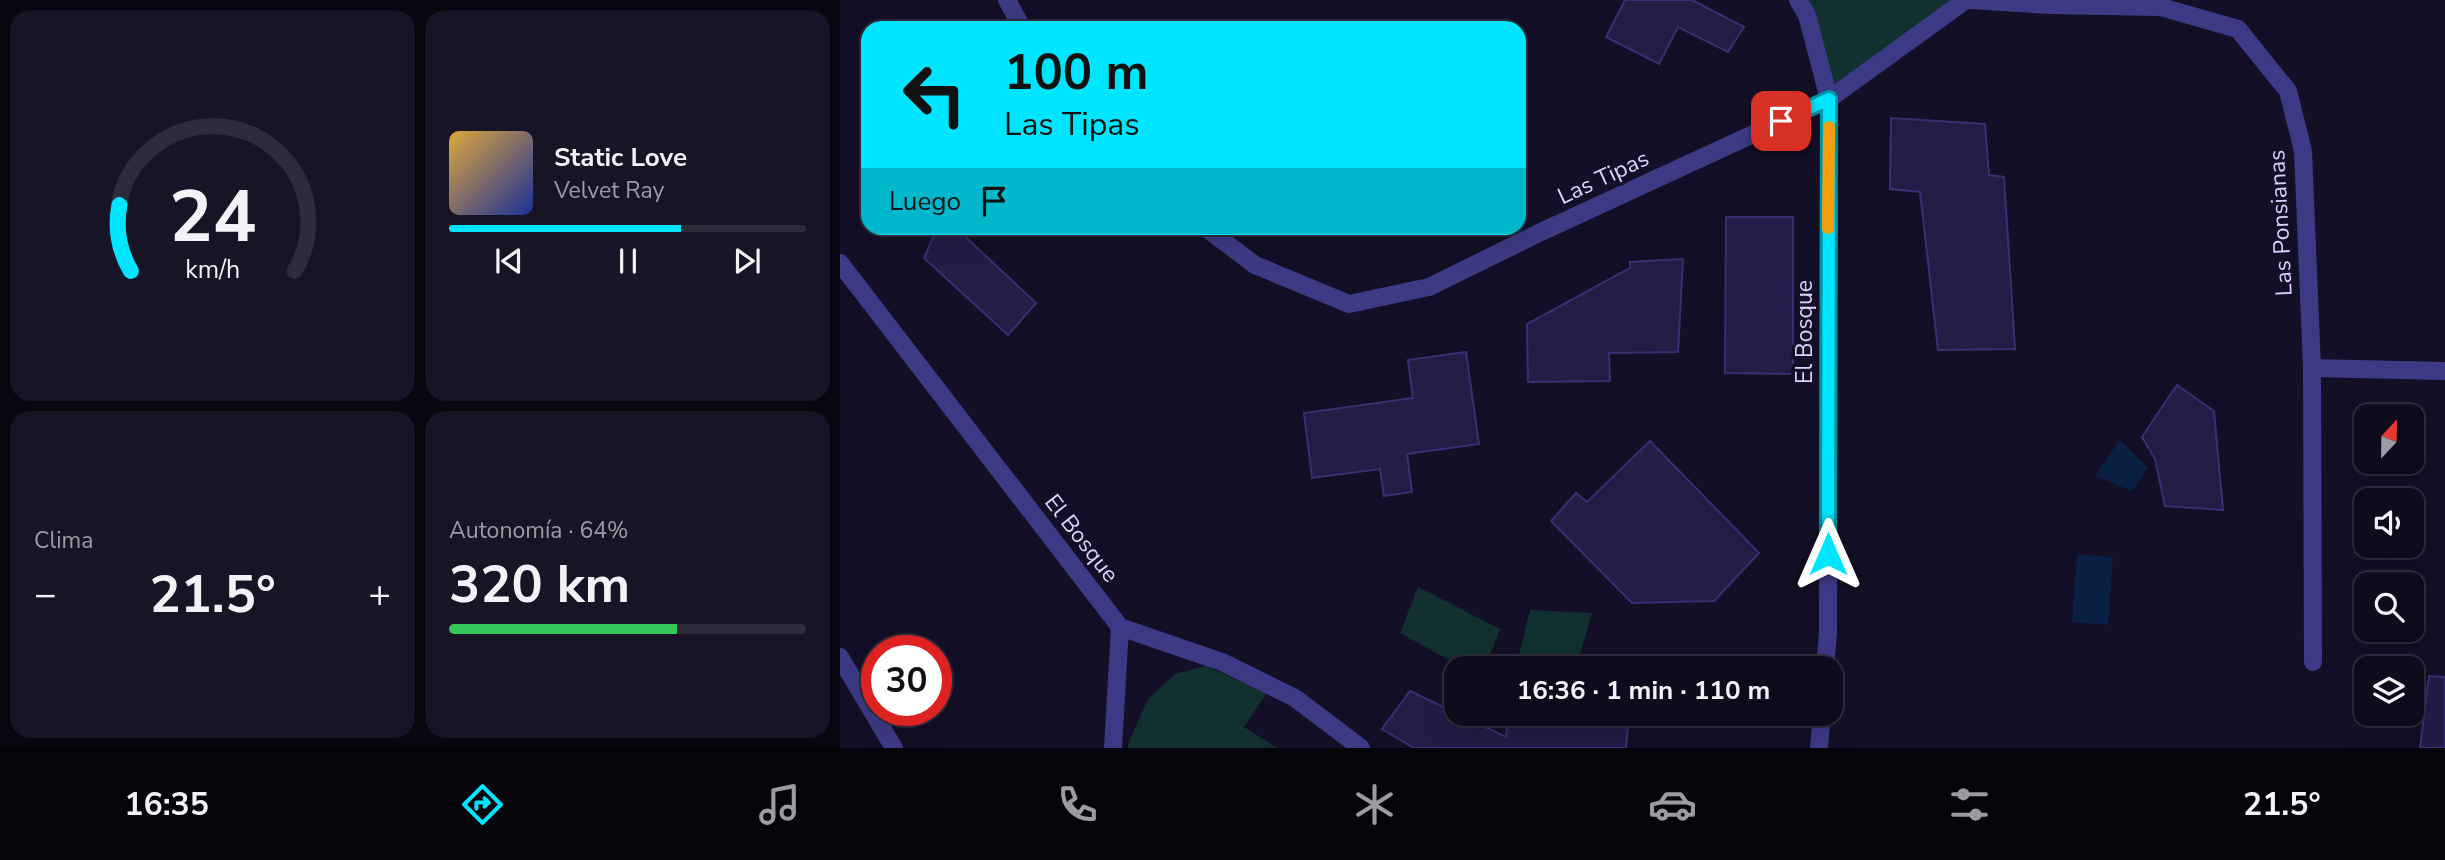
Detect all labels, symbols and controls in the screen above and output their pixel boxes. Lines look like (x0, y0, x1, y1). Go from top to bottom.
text: 100 m (1004, 39, 1148, 106)
icon: left (889, 49, 980, 140)
pin (1751, 91, 1811, 151)
icon: arrive (1762, 102, 1800, 140)
text: Las Tipas (1004, 103, 1140, 146)
text: Static Love (554, 140, 687, 175)
street label: Las Tipas (1552, 143, 1654, 212)
street label: Las Ponsianas (2261, 149, 2300, 297)
text: 24 (169, 168, 256, 268)
text: Velvet Ray (554, 175, 664, 206)
icon: arrive (975, 182, 1013, 220)
text: Luego (889, 184, 961, 219)
icon: previous (490, 242, 528, 280)
icon: pause (609, 242, 647, 280)
icon: next (728, 242, 766, 280)
text: km/h (185, 253, 240, 287)
street label: El Bosque (1789, 280, 1820, 384)
north arrow (2354, 404, 2424, 474)
map controls (2354, 404, 2424, 726)
street label: El Bosque (1037, 488, 1126, 589)
button: sound (2354, 488, 2424, 558)
text: Autonomía · 64% (449, 515, 629, 546)
position arrow (1791, 517, 1865, 591)
text: Clima (34, 525, 94, 556)
text: 320 km (449, 549, 630, 620)
text: 21.5° (149, 559, 276, 630)
text: − (34, 569, 57, 620)
text: + (368, 569, 391, 620)
button: search (2354, 572, 2424, 642)
speed limit sign: 30 (861, 635, 952, 726)
button: layers (2354, 656, 2424, 726)
text: 16:36 · 1 min · 110 m (1517, 673, 1770, 708)
icon: directions (458, 780, 507, 829)
icon: music (755, 780, 804, 829)
icon: phone (1053, 780, 1102, 829)
icon: climate (1350, 780, 1399, 829)
icon: car (1648, 780, 1697, 829)
icon: filters (1945, 780, 1994, 829)
text: 16:35 (124, 783, 209, 826)
text: 21.5° (2243, 783, 2321, 826)

